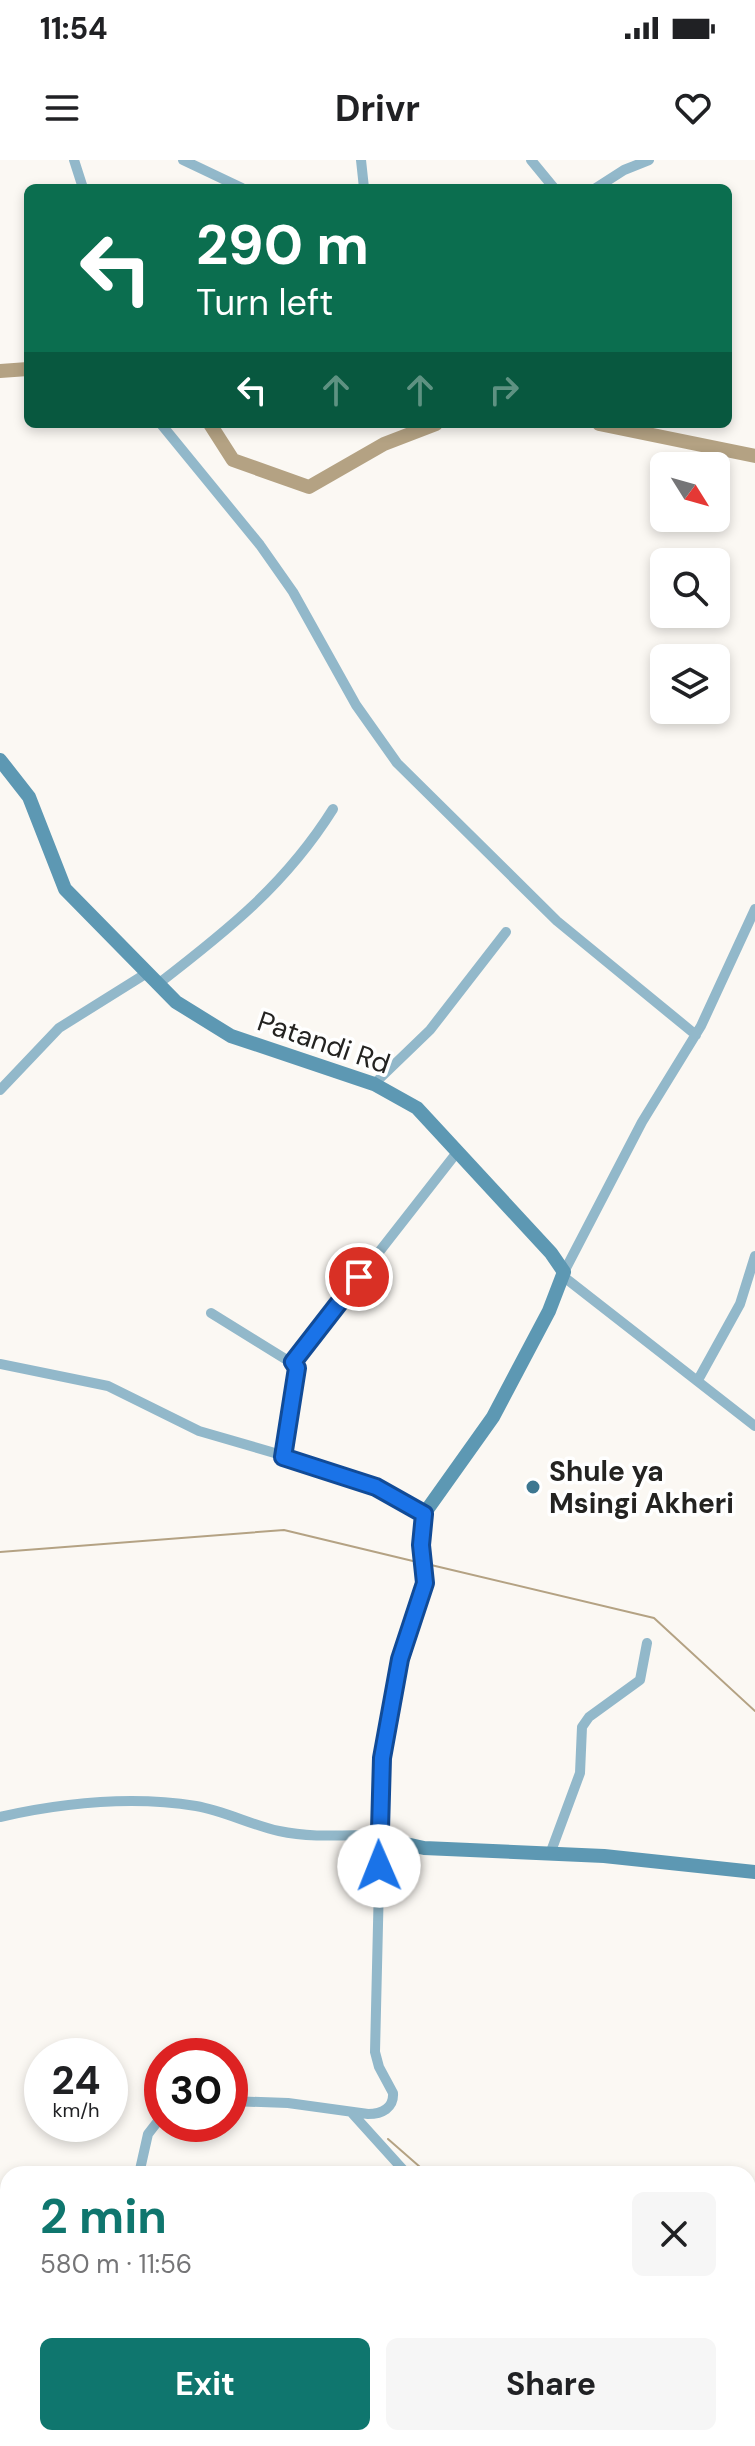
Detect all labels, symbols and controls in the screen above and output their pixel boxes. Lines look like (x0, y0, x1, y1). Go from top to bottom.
text: 11:54 (40, 9, 108, 48)
text: Drivr (335, 85, 420, 132)
icon: menu (40, 86, 84, 130)
icon: heart (671, 86, 715, 130)
text: 290 m (196, 208, 369, 281)
icon: left (64, 216, 168, 320)
text: Turn left (196, 279, 333, 326)
icon: left (230, 368, 274, 412)
icon: ahead (314, 368, 358, 412)
icon: ahead (398, 368, 442, 412)
icon: right (482, 368, 526, 412)
north arrow (650, 452, 730, 532)
map controls (650, 452, 730, 724)
button: search (650, 548, 730, 628)
button: layers (650, 644, 730, 724)
street label: Patandi Rd (253, 1003, 395, 1082)
pin (325, 1243, 393, 1311)
icon: arrive (337, 1255, 381, 1299)
place label: Shule ya Msingi Akheri (549, 1453, 734, 1522)
marker: Shule ya Msingi Akheri (524, 1478, 542, 1496)
position arrow (337, 1824, 421, 1908)
speed limit sign: 30 (144, 2038, 248, 2142)
text: 24 (52, 2054, 100, 2106)
text: km/h (52, 2097, 100, 2123)
text: 2 min (40, 2185, 167, 2248)
button: close (632, 2192, 716, 2276)
text: 580 m · 11:56 (40, 2247, 192, 2281)
button: Exit (40, 2338, 370, 2430)
button: Share (386, 2338, 716, 2430)

